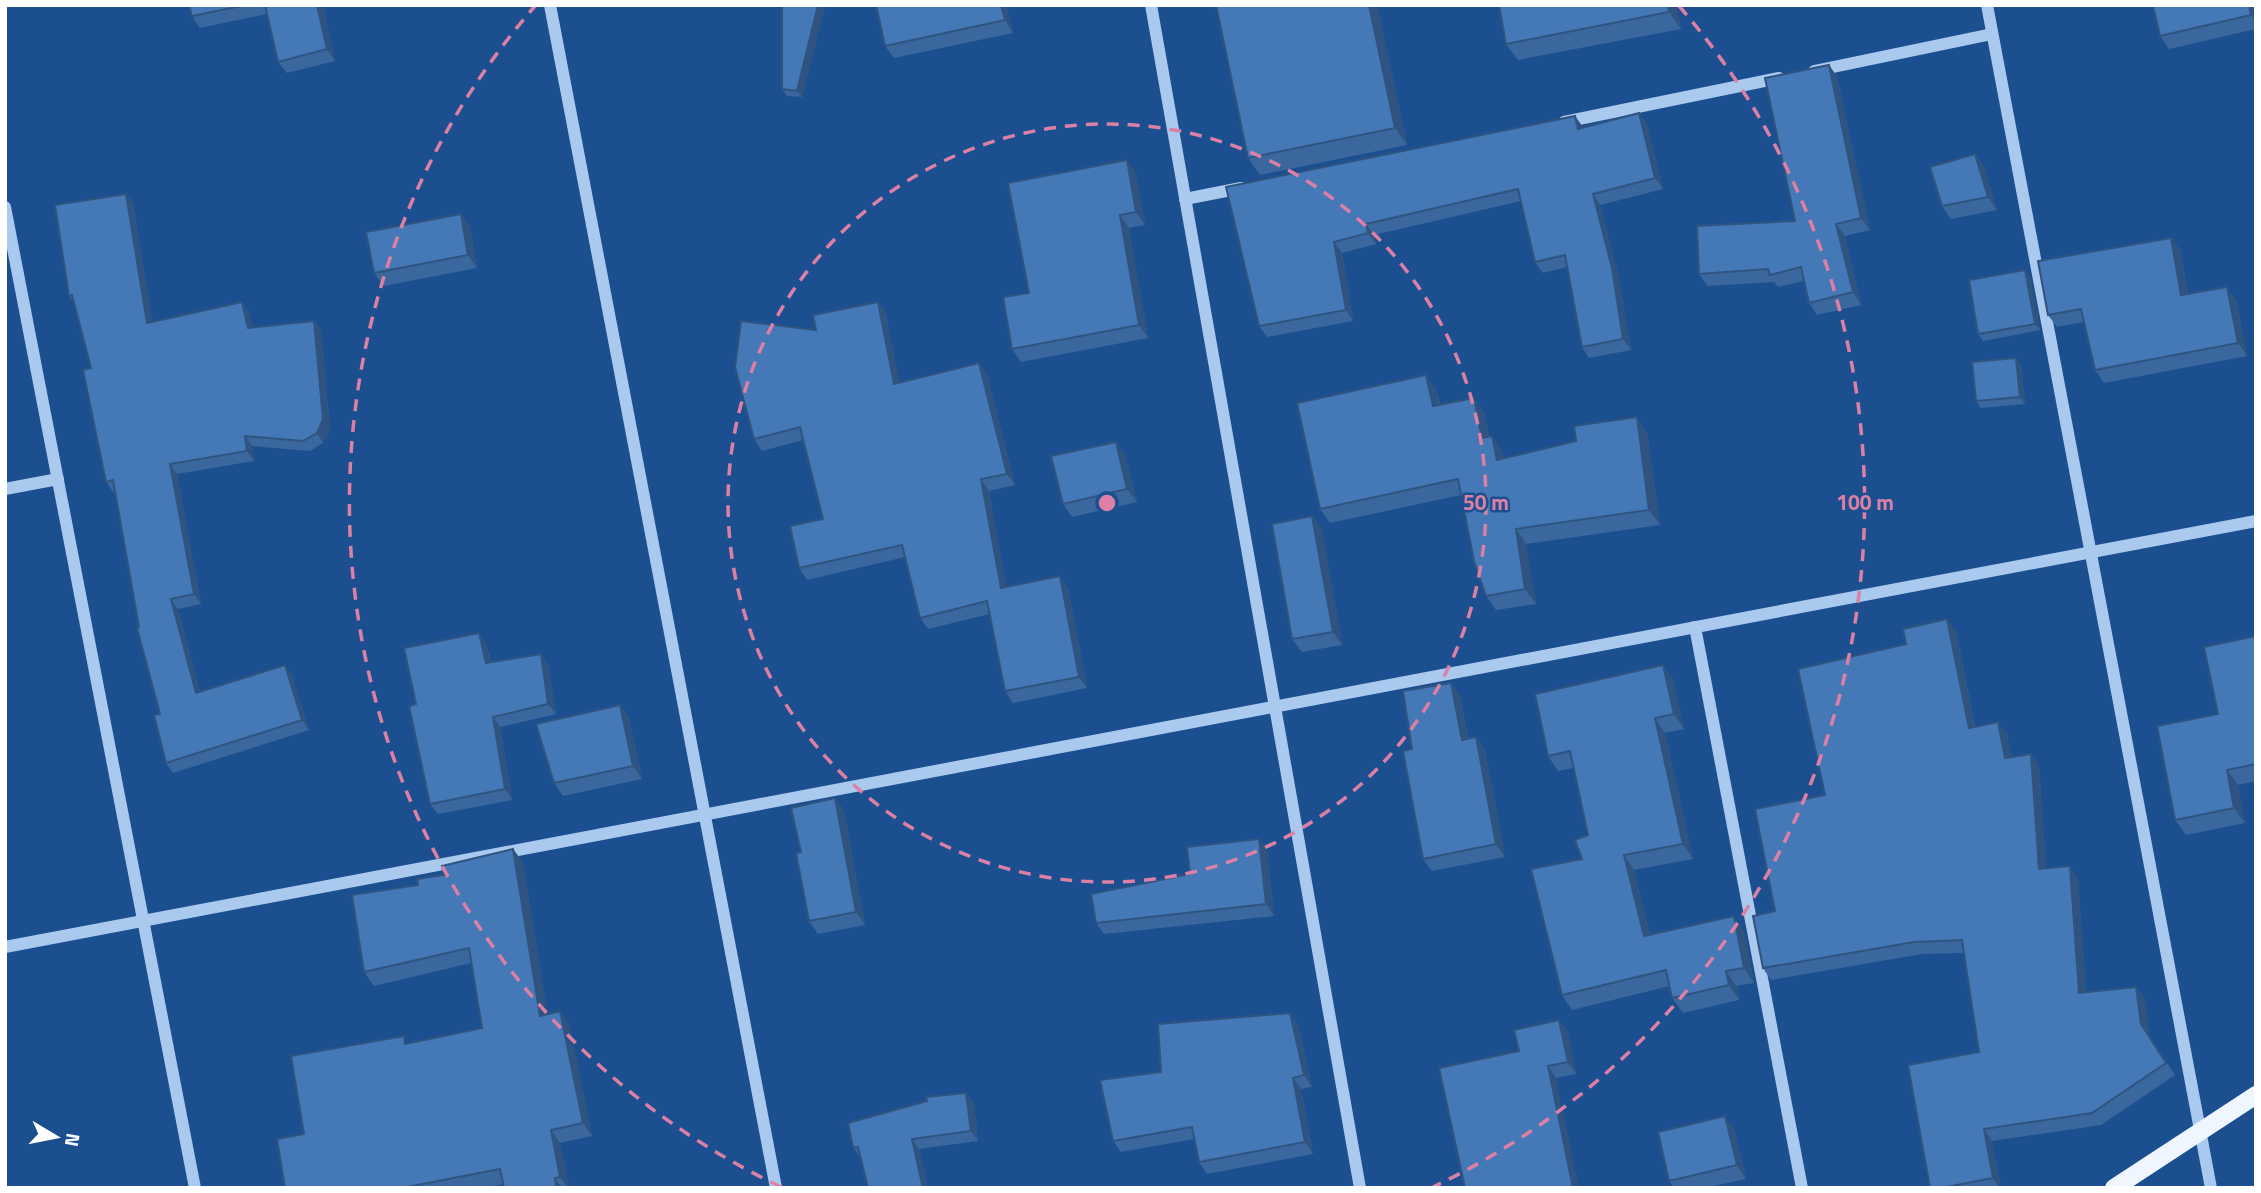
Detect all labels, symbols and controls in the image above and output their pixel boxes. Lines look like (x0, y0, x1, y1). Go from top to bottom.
text: 50 m (1463, 486, 1509, 518)
text: 100 m (1836, 486, 1894, 518)
centre of rings (1095, 491, 1119, 515)
north arrow (21, 1102, 91, 1172)
text: N (58, 1131, 89, 1149)

